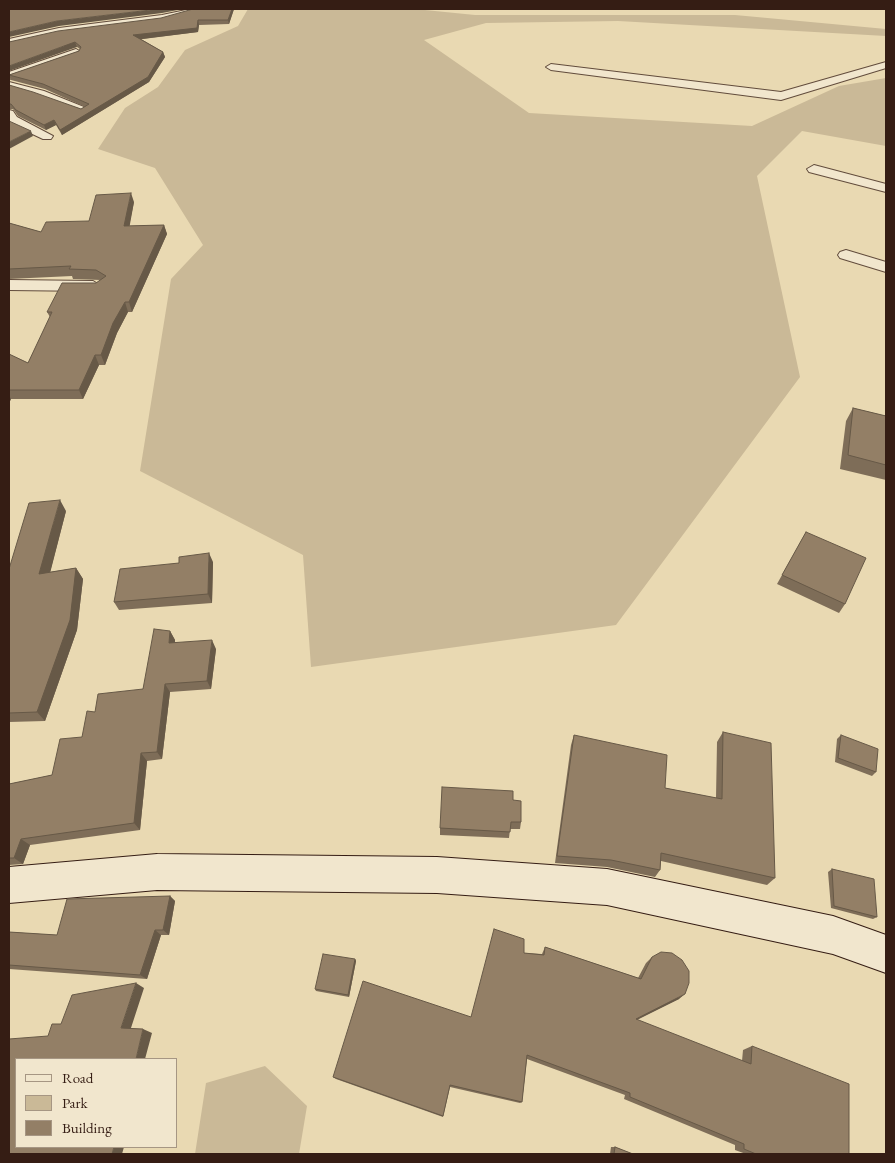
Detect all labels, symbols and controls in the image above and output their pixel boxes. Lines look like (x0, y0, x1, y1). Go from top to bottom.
legend (15, 1058, 178, 1148)
text: Road (62, 1068, 93, 1087)
text: Park (62, 1093, 88, 1112)
text: Building (62, 1118, 112, 1137)

